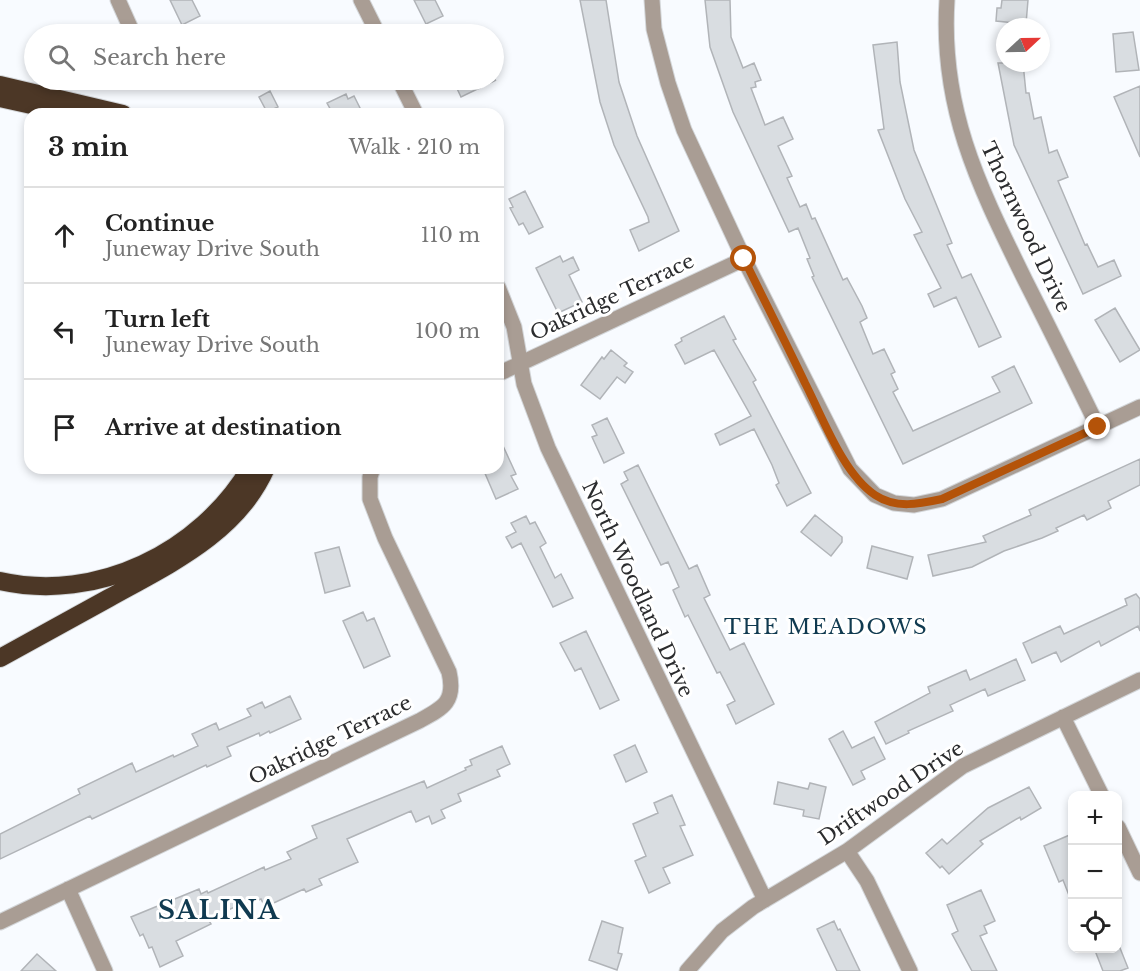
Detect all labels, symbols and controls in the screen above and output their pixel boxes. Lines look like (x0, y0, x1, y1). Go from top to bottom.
north arrow (996, 18, 1050, 72)
search box (24, 24, 504, 90)
icon: search (45, 41, 78, 74)
text: Search here (93, 44, 226, 71)
text: 3 min (48, 131, 129, 163)
text: Walk · 210 m (349, 135, 480, 159)
street label: Thornwood Drive (976, 138, 1076, 316)
text: Continue (105, 210, 214, 237)
icon: ahead (48, 219, 81, 252)
text: 110 m (421, 223, 480, 247)
text: Juneway Drive South (105, 237, 320, 261)
route start (730, 245, 756, 271)
street label: Oakridge Terrace (526, 248, 698, 346)
text: Turn left (105, 306, 210, 333)
icon: left (48, 315, 81, 348)
text: 100 m (415, 319, 480, 343)
text: Juneway Drive South (105, 333, 320, 357)
icon: arrive (48, 411, 81, 444)
route end (1084, 413, 1110, 439)
text: Arrive at destination (105, 414, 342, 441)
street label: North Woodland Drive (577, 477, 699, 701)
district label: THE MEADOWS (724, 614, 928, 640)
street label: Oakridge Terrace (245, 690, 415, 790)
street label: Driftwood Drive (814, 736, 968, 850)
map controls (1068, 791, 1122, 953)
button: + (1068, 791, 1122, 845)
button: − (1068, 845, 1122, 899)
district label: SALINA (158, 894, 280, 926)
button: locate (1068, 899, 1122, 953)

